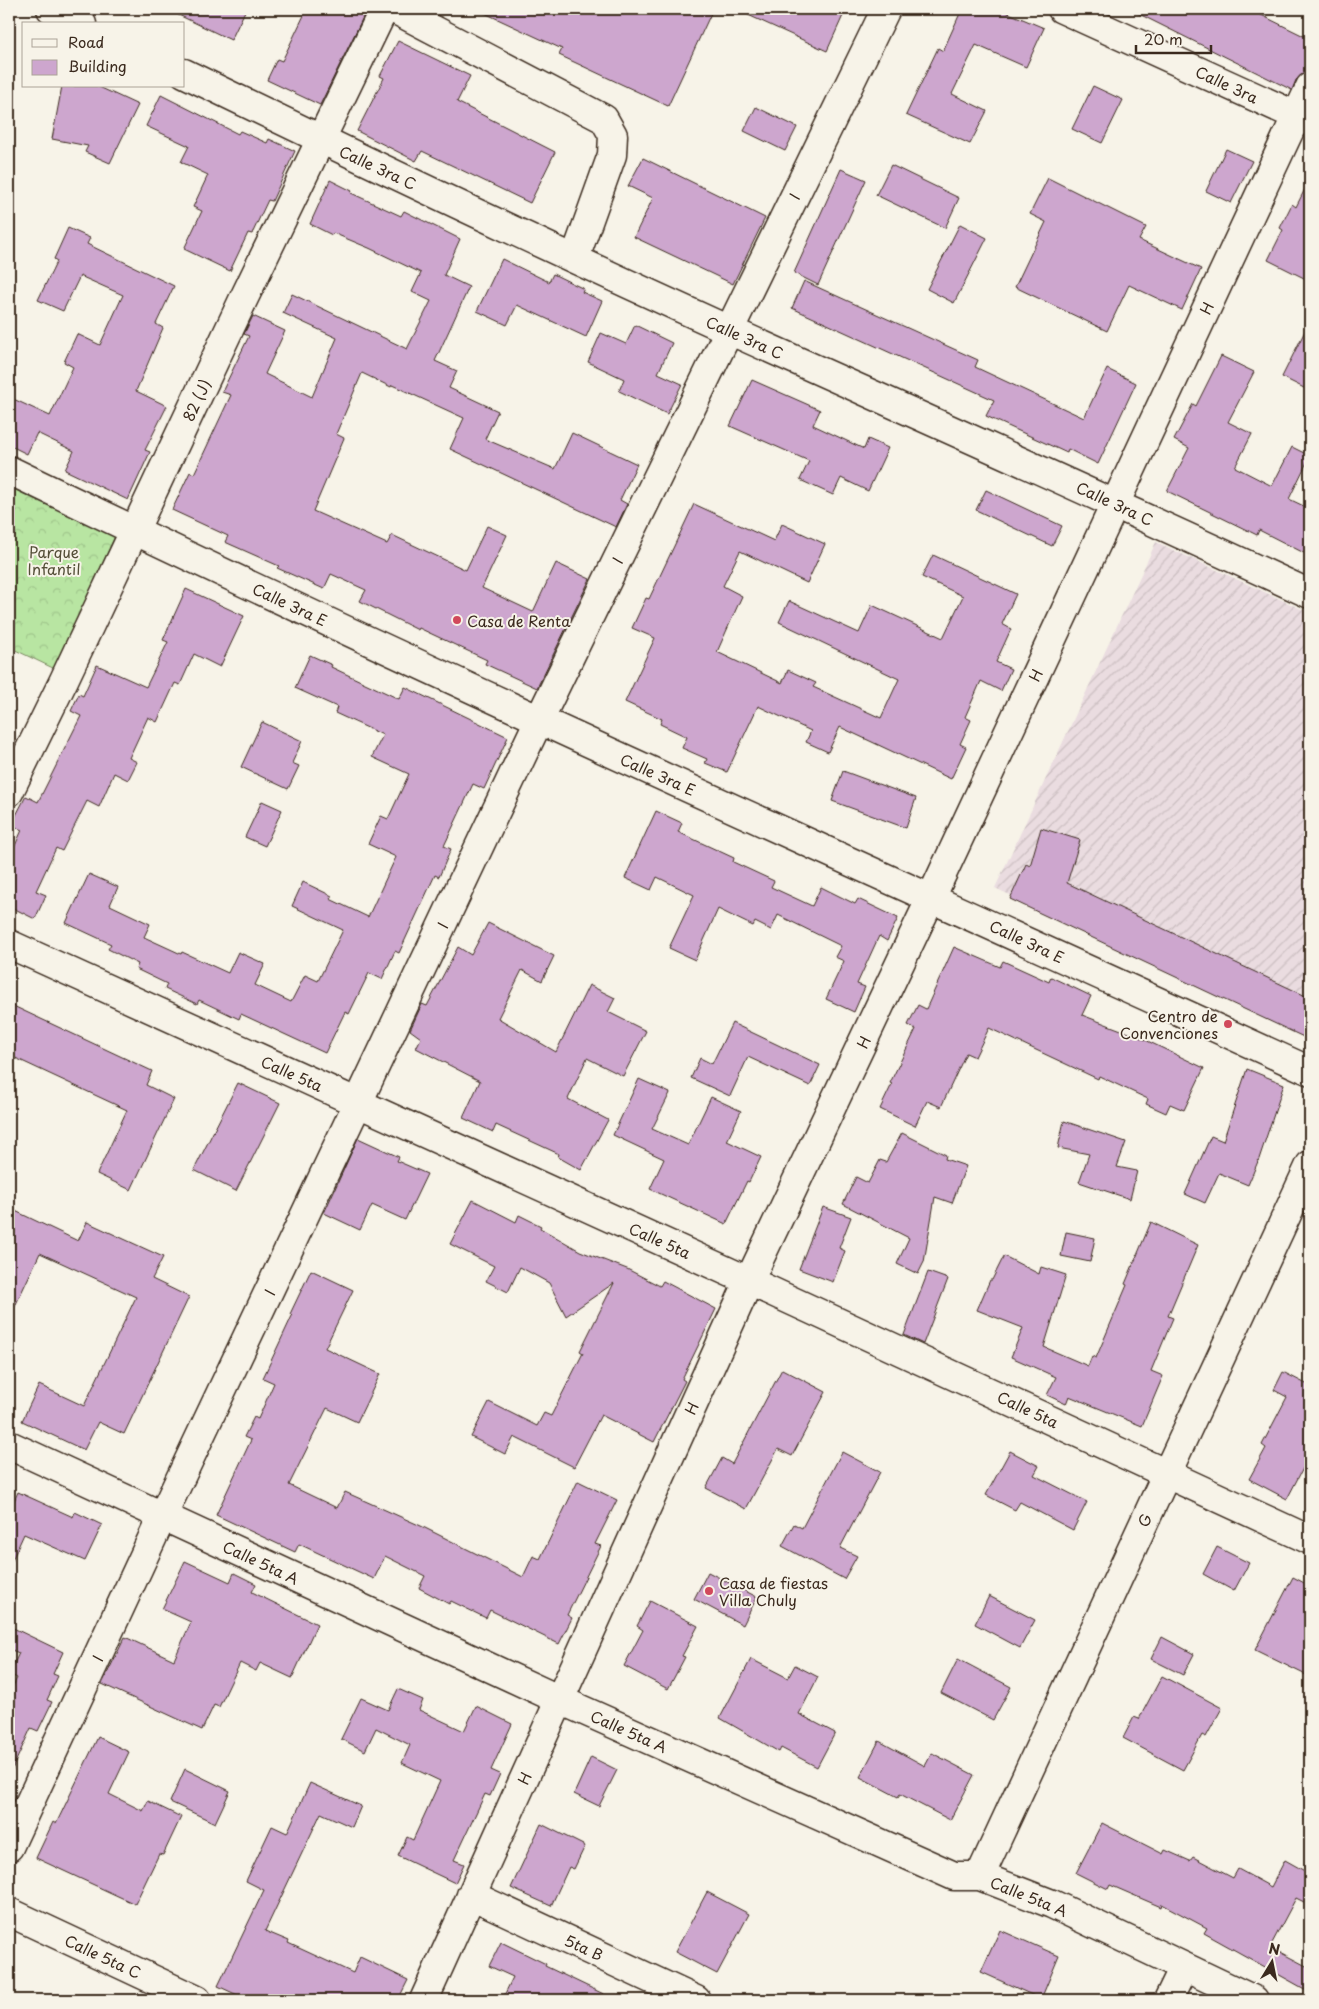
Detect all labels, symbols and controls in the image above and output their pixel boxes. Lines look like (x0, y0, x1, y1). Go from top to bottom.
legend (22, 22, 185, 88)
scale bar (1136, 22, 1212, 54)
text: 20 m (1144, 27, 1183, 50)
text: Road (68, 30, 104, 53)
text: Building (68, 54, 127, 77)
street label: Calle 3ra (1192, 59, 1263, 109)
street label: Calle 3ra C (336, 139, 420, 195)
street label: I (783, 189, 805, 203)
street label: H (1193, 298, 1219, 318)
street label: Calle 3ra C (703, 310, 787, 364)
street label: 82 (J) (176, 375, 216, 425)
street label: Calle 3ra C (1073, 475, 1157, 531)
park label: Parque Infantil (28, 540, 80, 580)
street label: I (606, 553, 628, 567)
street label: Calle 3ra E (249, 577, 331, 631)
place label: Casa de Renta (467, 609, 571, 632)
marker: Casa de Renta (451, 614, 463, 626)
street label: H (1022, 665, 1048, 685)
street label: Calle 3ra E (617, 747, 699, 801)
street label: Calle 3ra E (986, 914, 1068, 968)
street label: I (431, 918, 453, 932)
place label: Centro de Convenciones (1120, 1004, 1218, 1044)
marker: Centro de Convenciones (1222, 1018, 1234, 1030)
street label: H (850, 1032, 876, 1052)
street label: Calle 5ta (257, 1049, 327, 1097)
street label: Calle 5ta (625, 1216, 695, 1264)
street label: I (258, 1285, 280, 1299)
street label: Calle 5ta (994, 1385, 1063, 1433)
street label: H (678, 1398, 704, 1418)
street label: G (1131, 1509, 1157, 1531)
street label: Calle 5ta A (219, 1534, 303, 1590)
place label: Casa de fiestas Villa Chuly (719, 1571, 828, 1611)
marker: Casa de fiestas Villa Chuly (703, 1585, 715, 1597)
street label: I (86, 1651, 108, 1665)
street label: Calle 5ta A (587, 1704, 671, 1758)
street label: H (511, 1768, 537, 1788)
street label: Calle 5ta A (987, 1870, 1071, 1922)
street label: Calle 5ta C (61, 1928, 145, 1984)
street label: 5ta B (561, 1928, 607, 1966)
north arrow (1246, 1936, 1296, 1986)
text: N (1267, 1937, 1282, 1960)

